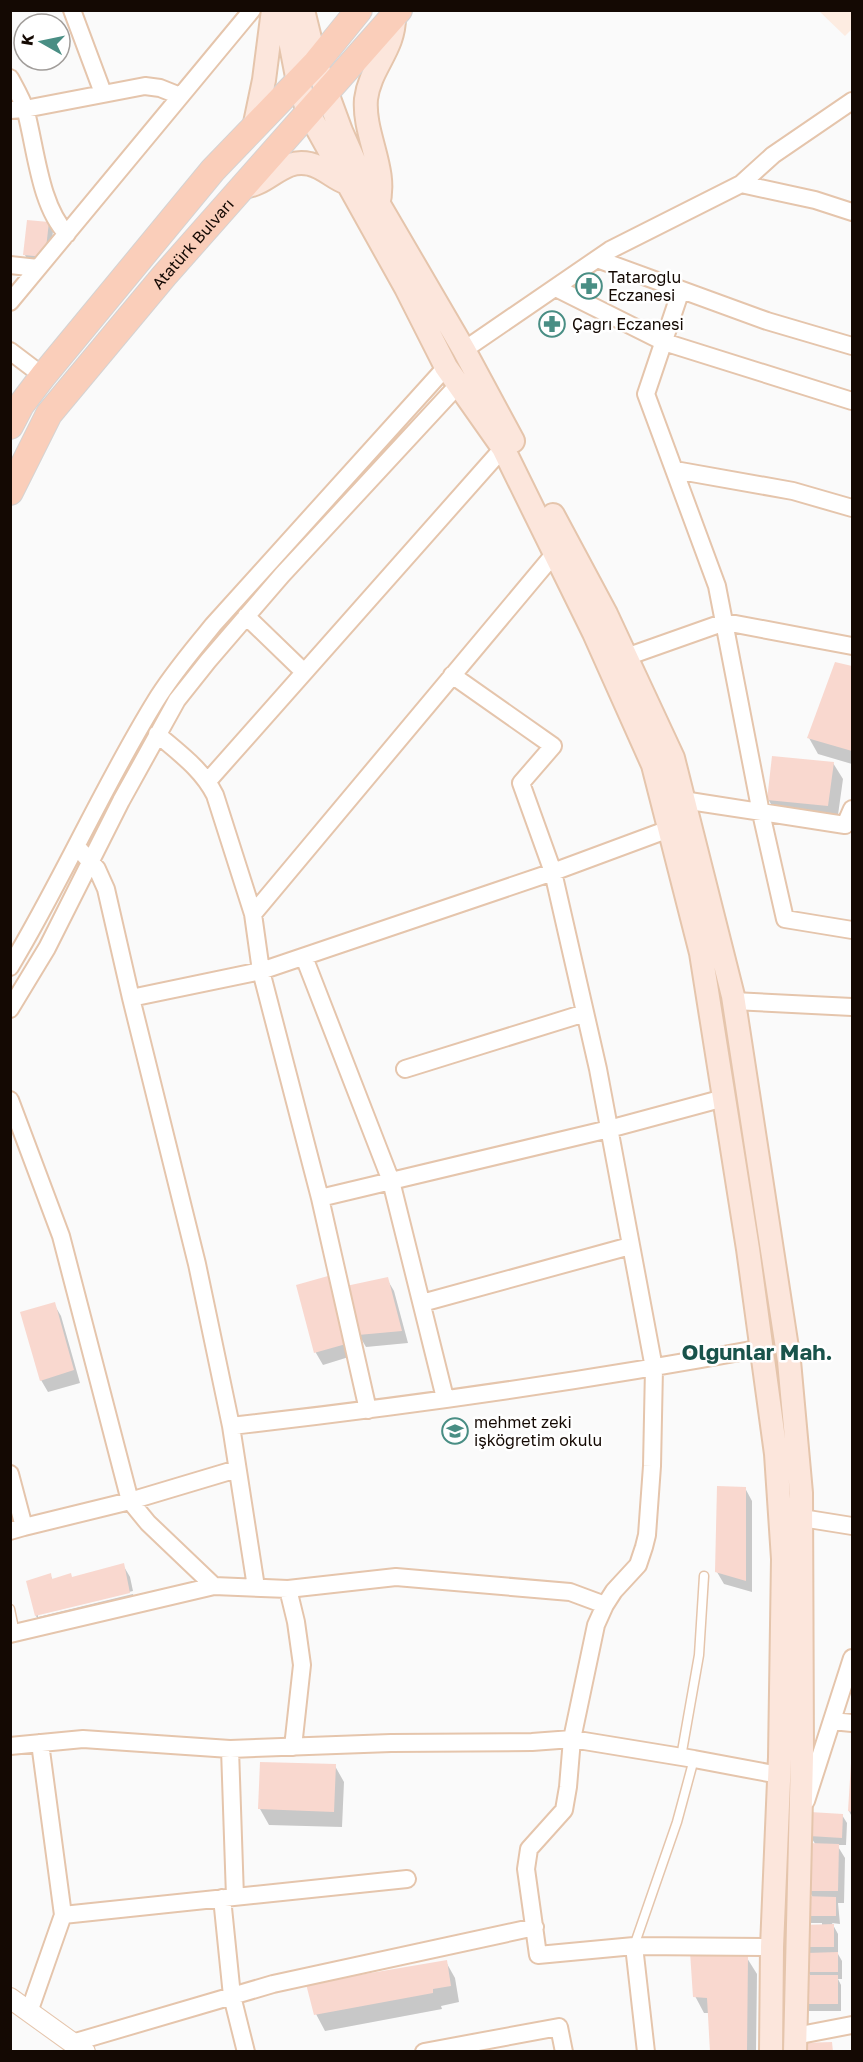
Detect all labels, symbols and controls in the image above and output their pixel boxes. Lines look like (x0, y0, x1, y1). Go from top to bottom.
north arrow (12, 12, 72, 72)
text: K (16, 32, 38, 47)
street label: Atatürk Bulvarı (147, 194, 238, 293)
place label: Tataroğlu Eczanesi (608, 267, 681, 305)
pharmacy icon: Tataroğlu Eczanesi (574, 271, 604, 301)
pharmacy icon: Çağrı Eczanesi (537, 309, 567, 339)
place label: Çağrı Eczanesi (572, 314, 684, 334)
district label: Olgunlar Mah. (681, 1338, 833, 1365)
place label: mehmet zeki işköğretim okulu (474, 1412, 602, 1450)
school or university icon: mehmet zeki işköğretim okulu (440, 1416, 470, 1446)

